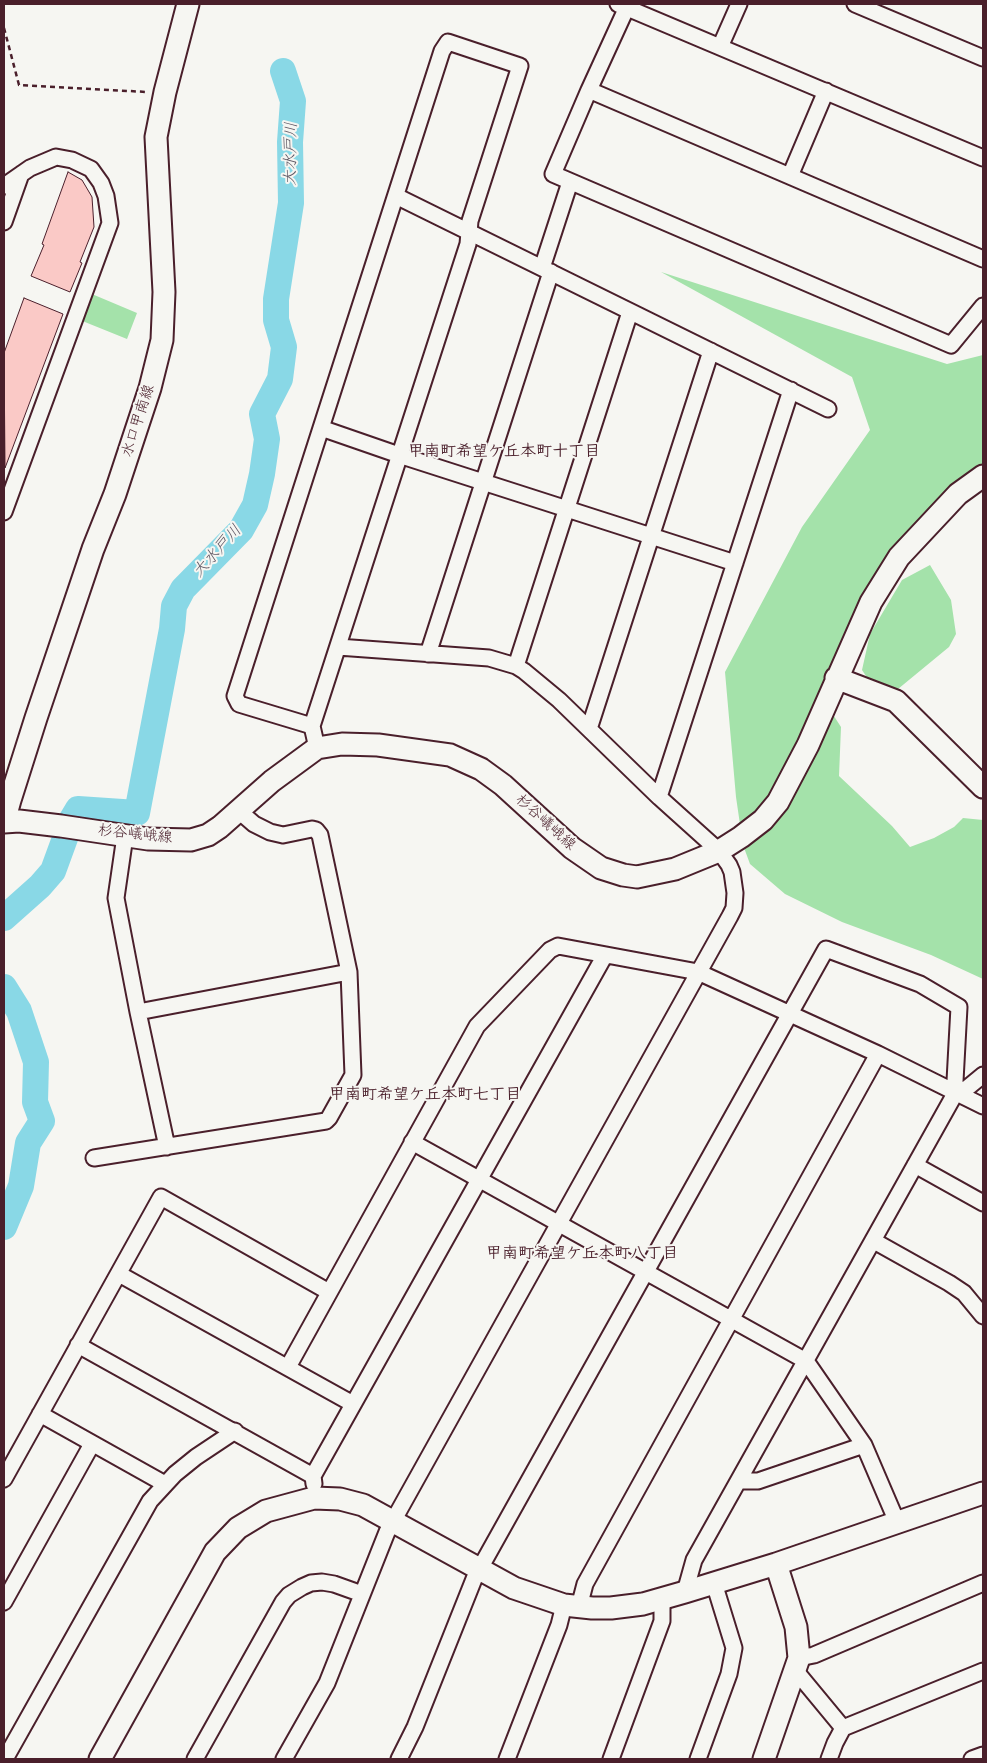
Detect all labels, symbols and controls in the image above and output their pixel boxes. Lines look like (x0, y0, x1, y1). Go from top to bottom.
water label: 大水戸川 (282, 122, 302, 186)
street label: 水口甲南線 (119, 383, 159, 459)
district label: 甲南町希望ケ丘本町十丁目 (408, 443, 600, 463)
water label: 大水戸川 (189, 522, 247, 582)
street label: 杉谷嶬峨線 (511, 791, 579, 855)
street label: 杉谷嶬峨線 (97, 822, 173, 848)
district label: 甲南町希望ケ丘本町七丁目 (329, 1086, 521, 1106)
district label: 甲南町希望ケ丘本町八丁目 (486, 1245, 678, 1265)

